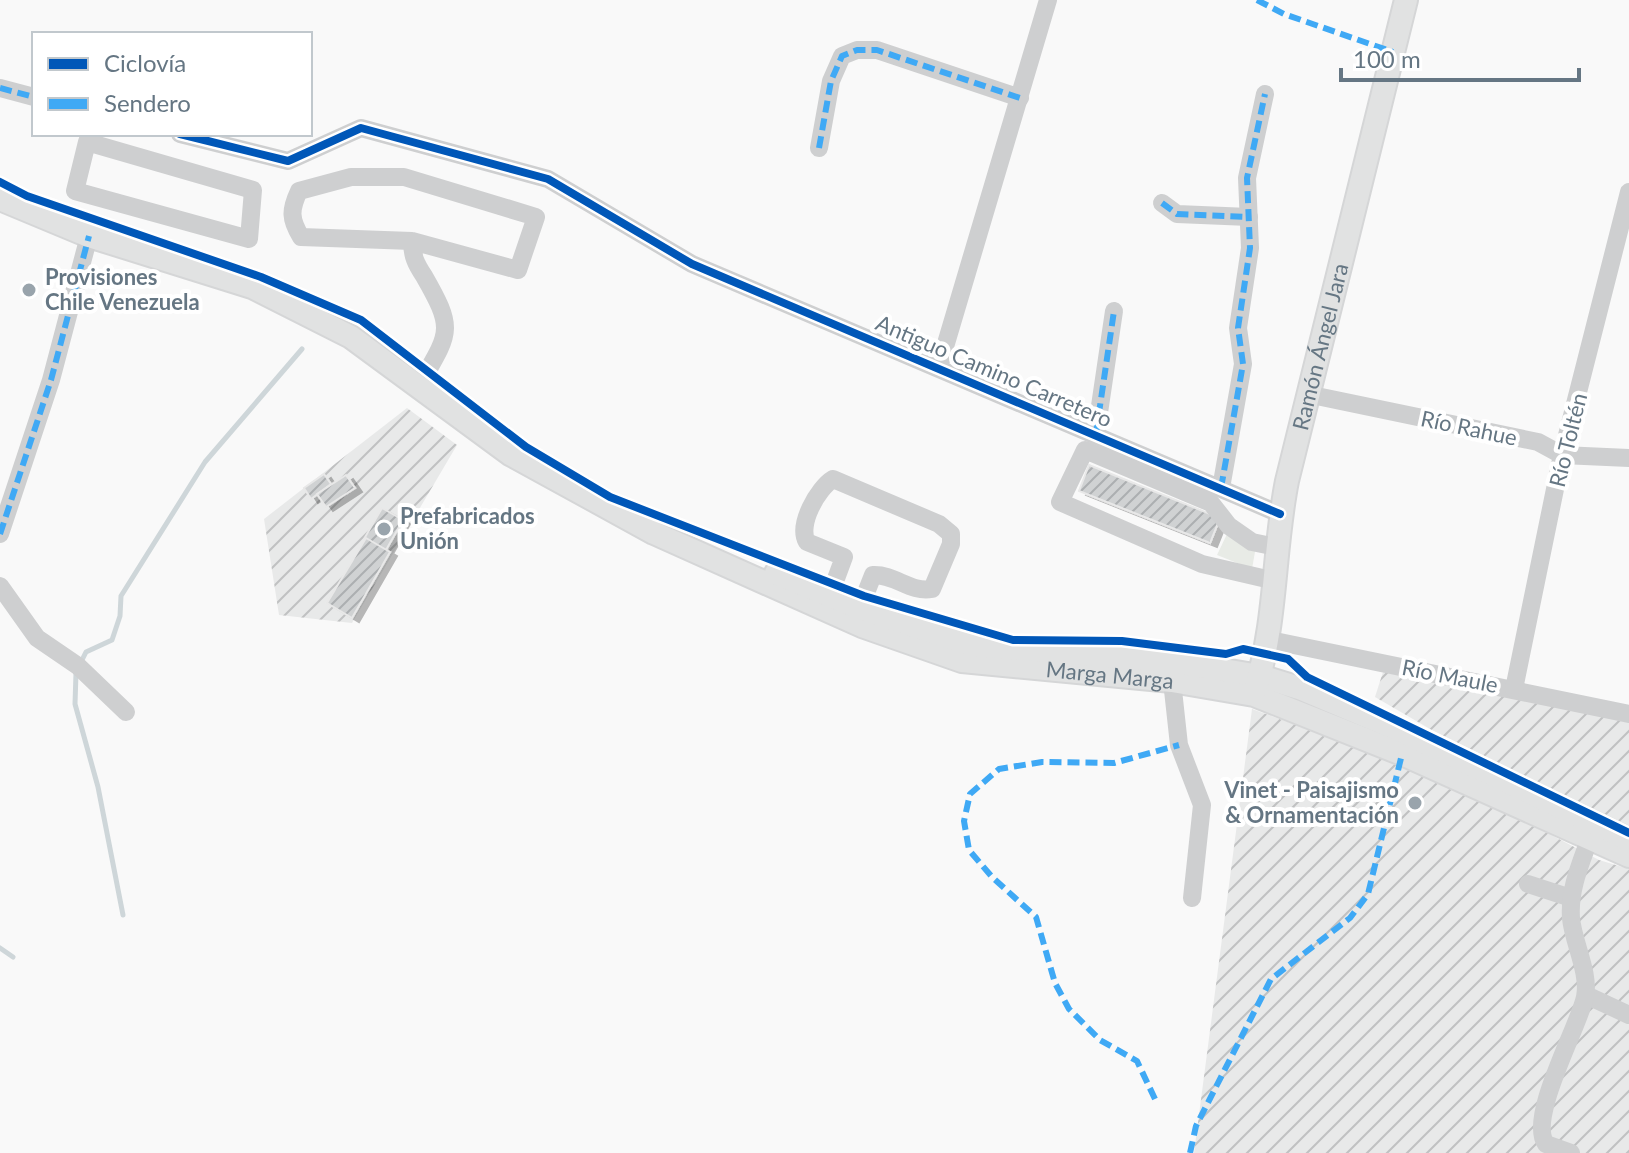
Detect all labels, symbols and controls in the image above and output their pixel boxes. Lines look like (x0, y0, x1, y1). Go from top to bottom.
legend (32, 32, 312, 136)
scale bar (1341, 32, 1579, 82)
text: 100 m (1353, 44, 1421, 73)
text: Ciclovía (104, 48, 186, 77)
text: Sendero (104, 88, 191, 117)
street label: Ramón Ángel Jara (1286, 260, 1353, 433)
place label: Provisiones Chile Venezuela (45, 263, 200, 315)
marker: Provisiones Chile Venezuela (20, 281, 38, 299)
street label: Antiguo Camino Carretero (872, 309, 1116, 433)
street label: Río Toltén (1543, 390, 1592, 490)
street label: Río Rahue (1418, 404, 1520, 451)
place label: Prefabricados Unión (400, 502, 535, 554)
marker: Prefabricados Unión (375, 520, 393, 538)
street label: Río Maule (1400, 653, 1500, 698)
street label: Marga Marga (1045, 655, 1175, 694)
place label: Vinet - Paisajismo & Ornamentación (1223, 776, 1399, 828)
marker: Vinet - Paisajismo & Ornamentación (1406, 794, 1424, 812)

